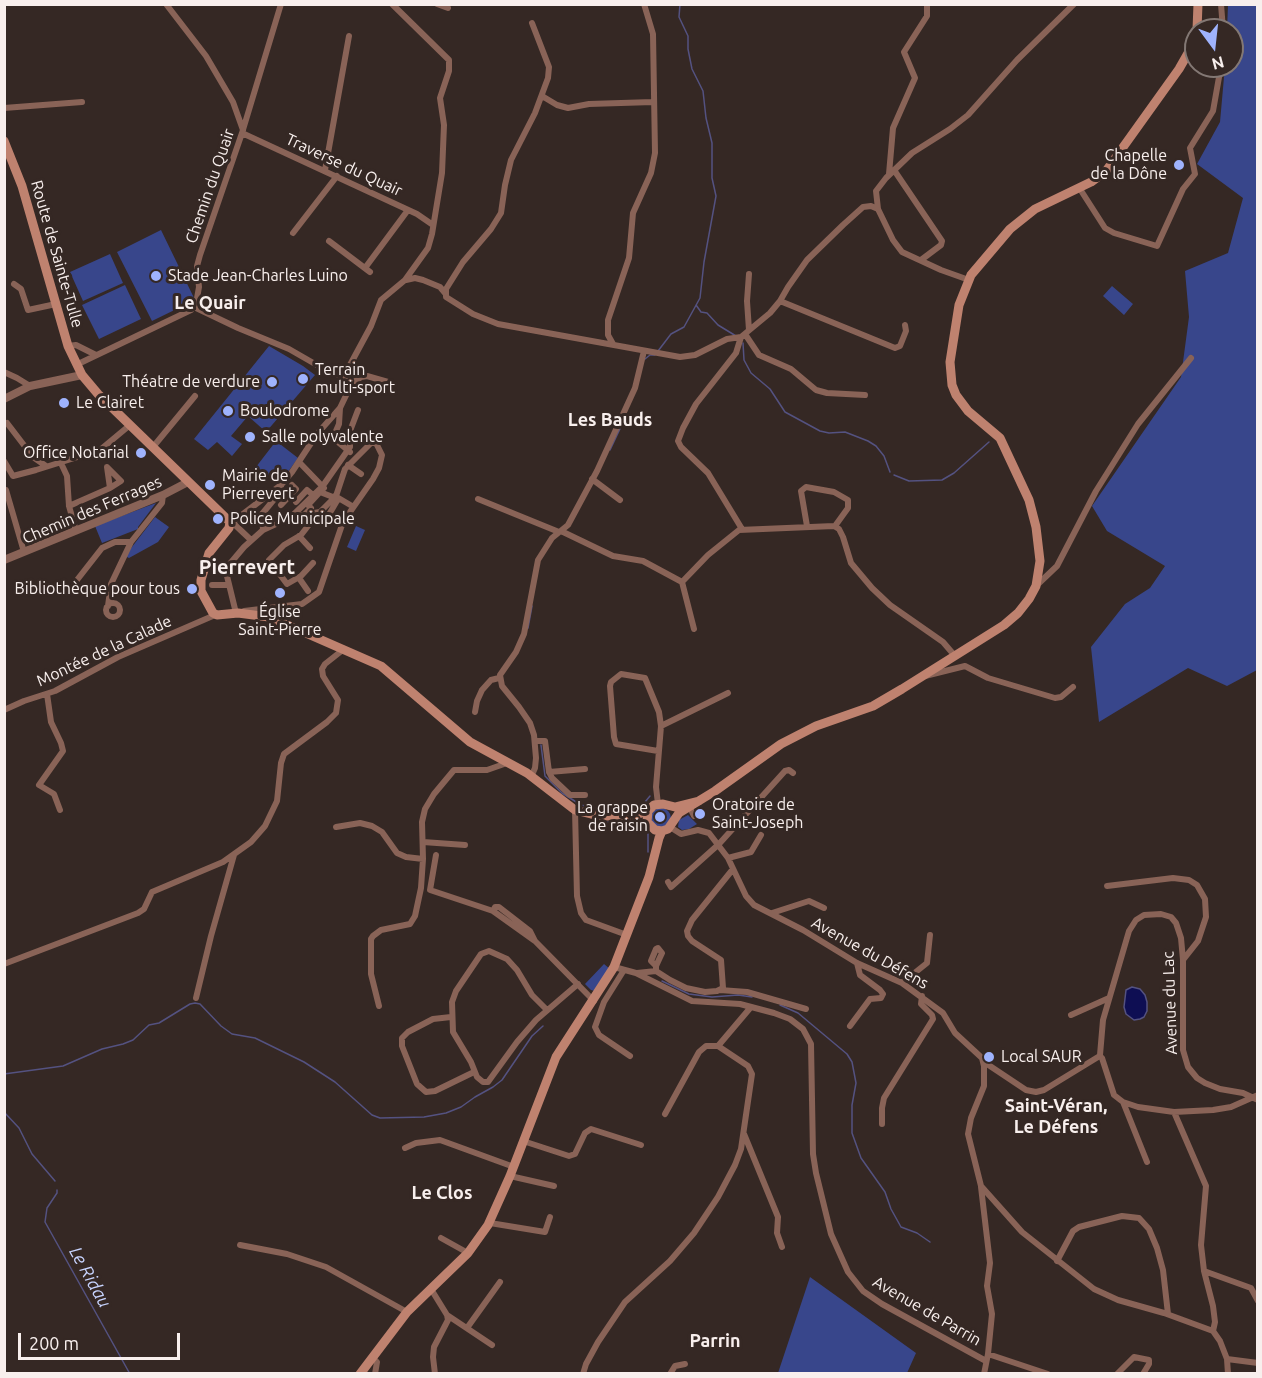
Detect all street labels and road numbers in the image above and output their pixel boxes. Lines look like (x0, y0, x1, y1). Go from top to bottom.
street label: Chemin du Quair (181, 126, 239, 246)
street label: Traverse du Quair (283, 130, 405, 200)
street label: Route de Sainte-Tulle (27, 178, 87, 330)
street label: Chemin des Ferrages (19, 472, 165, 548)
street label: Montée de la Calade (33, 611, 175, 691)
street label: Avenue du Défens (808, 913, 932, 993)
street label: Avenue du Lac (1159, 951, 1181, 1055)
street label: Avenue de Parrin (869, 1272, 985, 1350)

